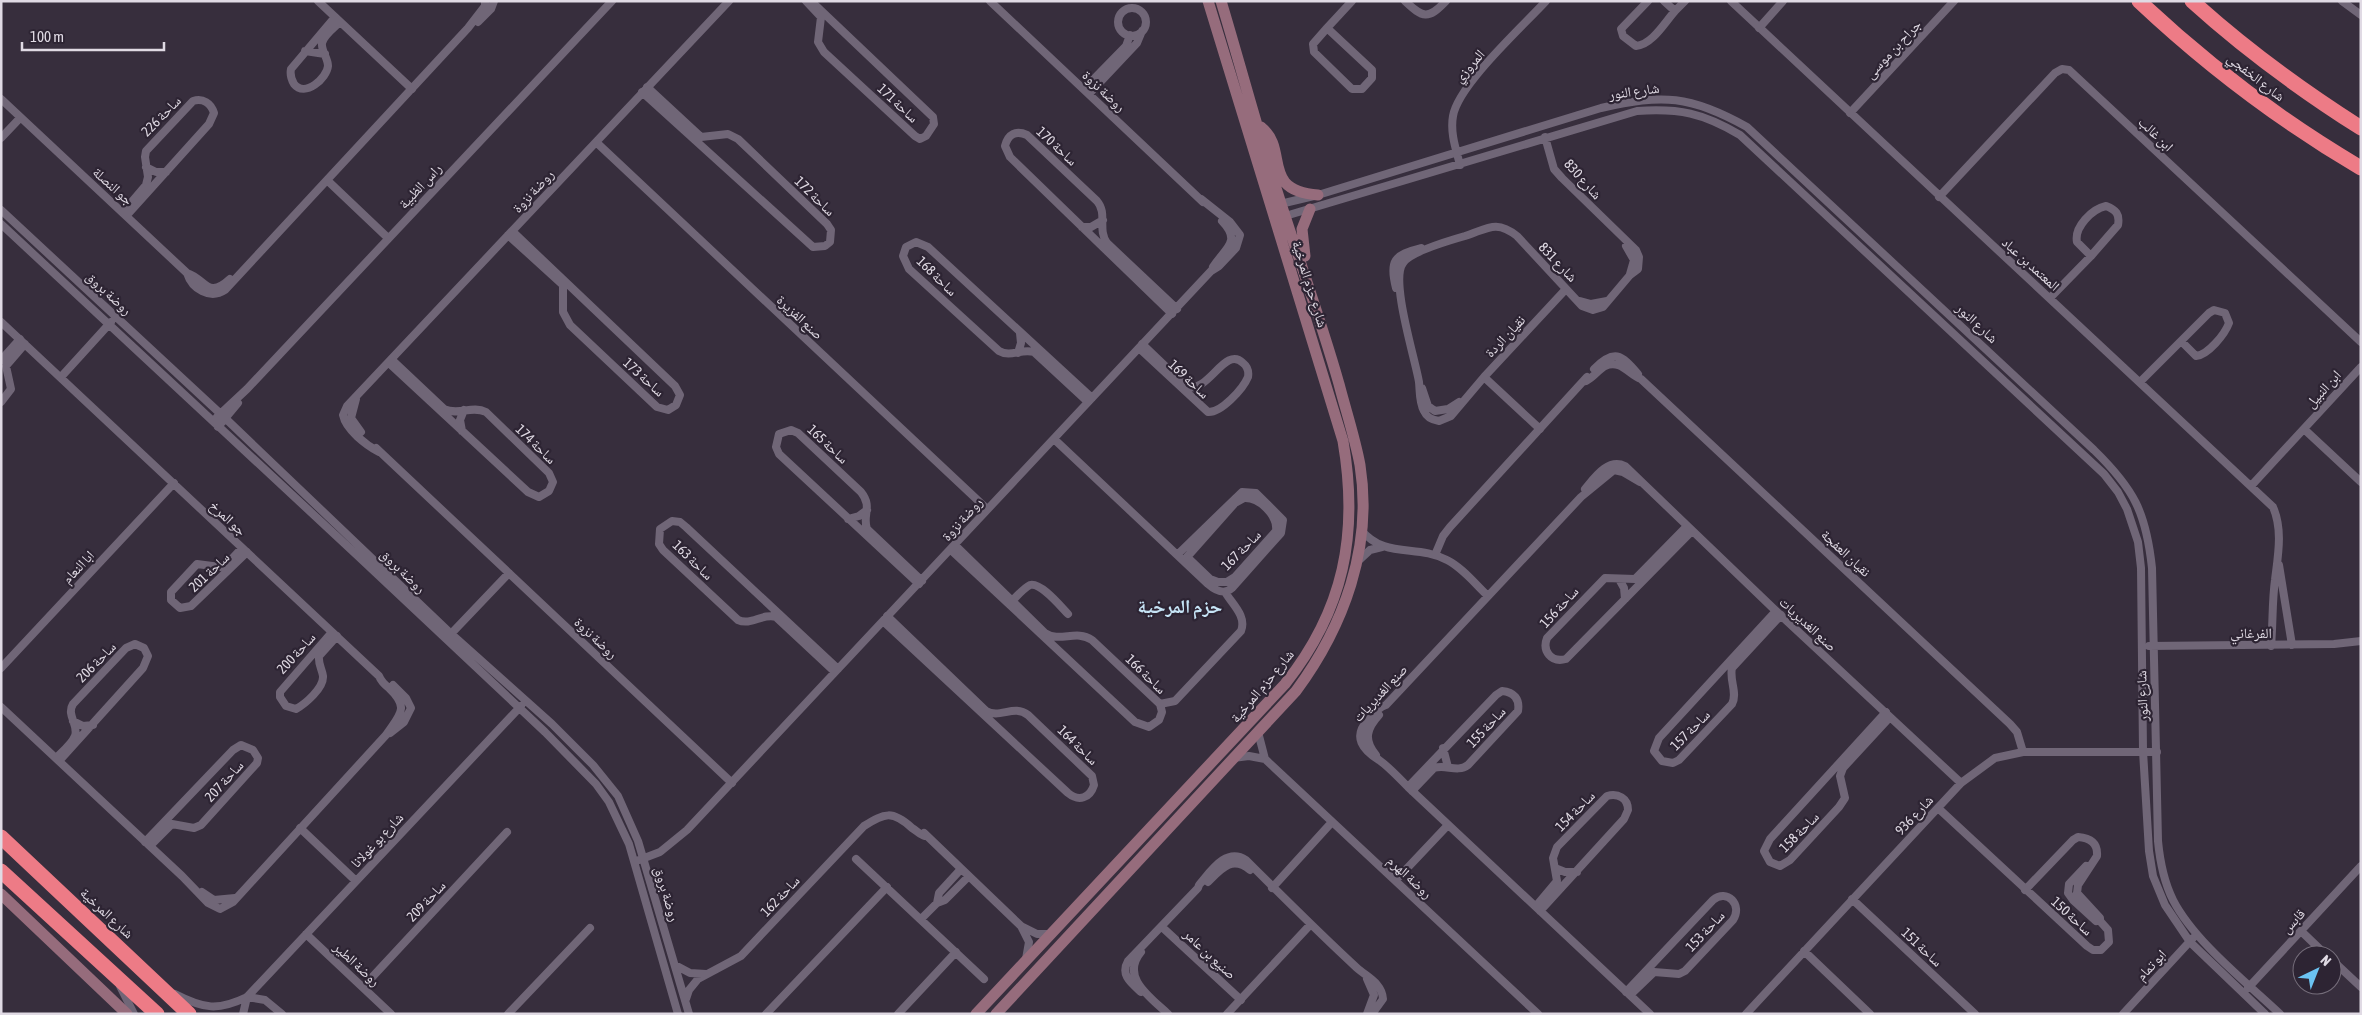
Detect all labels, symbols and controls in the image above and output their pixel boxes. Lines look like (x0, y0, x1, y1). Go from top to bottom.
street label: جراح بن موسى (1862, 16, 1926, 83)
scale bar (22, 20, 165, 52)
text: 100 m (30, 28, 64, 45)
street label: المروزي (1450, 46, 1490, 88)
street label: شارع الخفجي (2222, 50, 2288, 107)
street label: روضة نزوة (1078, 67, 1129, 116)
street label: ساحة 171 (874, 80, 922, 126)
street label: شارع النور (1607, 80, 1661, 105)
street label: ساحة 226 (138, 93, 184, 139)
street label: ابن غالب (2135, 114, 2177, 155)
street label: ساحة 170 (1033, 123, 1081, 169)
street label: شارع 830 (1559, 156, 1605, 204)
street label: راس الظبية (395, 160, 445, 212)
street label: جو النصلة (89, 164, 136, 209)
street label: روضة نزوة (509, 166, 558, 217)
street label: ساحة 172 (792, 173, 838, 219)
street label: المعتمد بن عباد (1998, 234, 2063, 295)
street label: شارع حزم المرخية (1287, 239, 1331, 330)
street label: شارع 831 (1534, 239, 1581, 286)
street label: ساحة 168 (914, 253, 960, 299)
street label: روضة بروق (82, 268, 135, 319)
street label: صنع الفزيرة (772, 292, 826, 344)
street label: شارع النور (1951, 299, 2001, 348)
street label: نقيان الردة (1482, 312, 1529, 361)
street label: ساحة 173 (620, 354, 668, 400)
street label: ساحة 169 (1165, 356, 1213, 402)
street label: ابن النبيل (2302, 367, 2345, 412)
street label: ساحة 174 (513, 421, 559, 467)
street label: ساحة 165 (804, 421, 852, 467)
street label: روضة نزوة (938, 494, 986, 545)
street label: جو المرخ (205, 497, 250, 540)
street label: نقيان العفجة (1818, 526, 1874, 581)
street label: ساحة 167 (1218, 527, 1264, 573)
street label: ساحة 163 (670, 537, 716, 583)
street label: روضة بروق (376, 546, 429, 597)
street label: ابا النعام (59, 547, 99, 588)
street label: ساحة 201 (186, 549, 232, 595)
street label: ساحة 156 (1536, 583, 1582, 631)
street label: صنع الغديريات (1775, 594, 1840, 656)
district label: حزم المرخية (1138, 595, 1222, 620)
street label: روضة نزوة (570, 614, 621, 663)
street label: الفرغاني (2230, 625, 2272, 645)
street label: ساحة 200 (273, 629, 319, 677)
street label: ساحة 206 (73, 639, 119, 685)
street label: شارع حزم المرخية (1227, 646, 1299, 727)
street label: ساحة 166 (1123, 651, 1169, 697)
street label: صنع الغديريات (1350, 661, 1412, 726)
street label: شارع النور (2133, 670, 2153, 723)
street label: ساحة 155 (1463, 703, 1509, 751)
street label: ساحة 157 (1667, 707, 1713, 753)
street label: ساحة 164 (1055, 722, 1101, 768)
street label: ساحة 207 (201, 757, 247, 805)
street label: ساحة 154 (1552, 788, 1598, 834)
street label: شارع 936 (1892, 792, 1938, 839)
street label: شارع بو غولانا (348, 809, 408, 872)
street label: ساحة 158 (1776, 809, 1822, 855)
street label: روضة الهرم (1383, 852, 1436, 903)
street label: روضة بروق (650, 865, 683, 924)
street label: ساحة 162 (757, 872, 803, 920)
street label: ساحة 209 (403, 877, 449, 925)
street label: شارع المرخية (76, 884, 137, 943)
street label: ساحة 150 (2048, 893, 2096, 939)
street label: قابس (2278, 905, 2309, 937)
street label: ساحة 153 (1682, 907, 1728, 955)
street label: ساحة 151 (1898, 924, 1946, 970)
street label: صنيع بن عامر (1179, 925, 1239, 984)
street label: روضة الطير (329, 938, 383, 990)
north arrow (2292, 945, 2342, 995)
street label: ابو تمام (2133, 946, 2171, 985)
text: N (2317, 952, 2334, 969)

